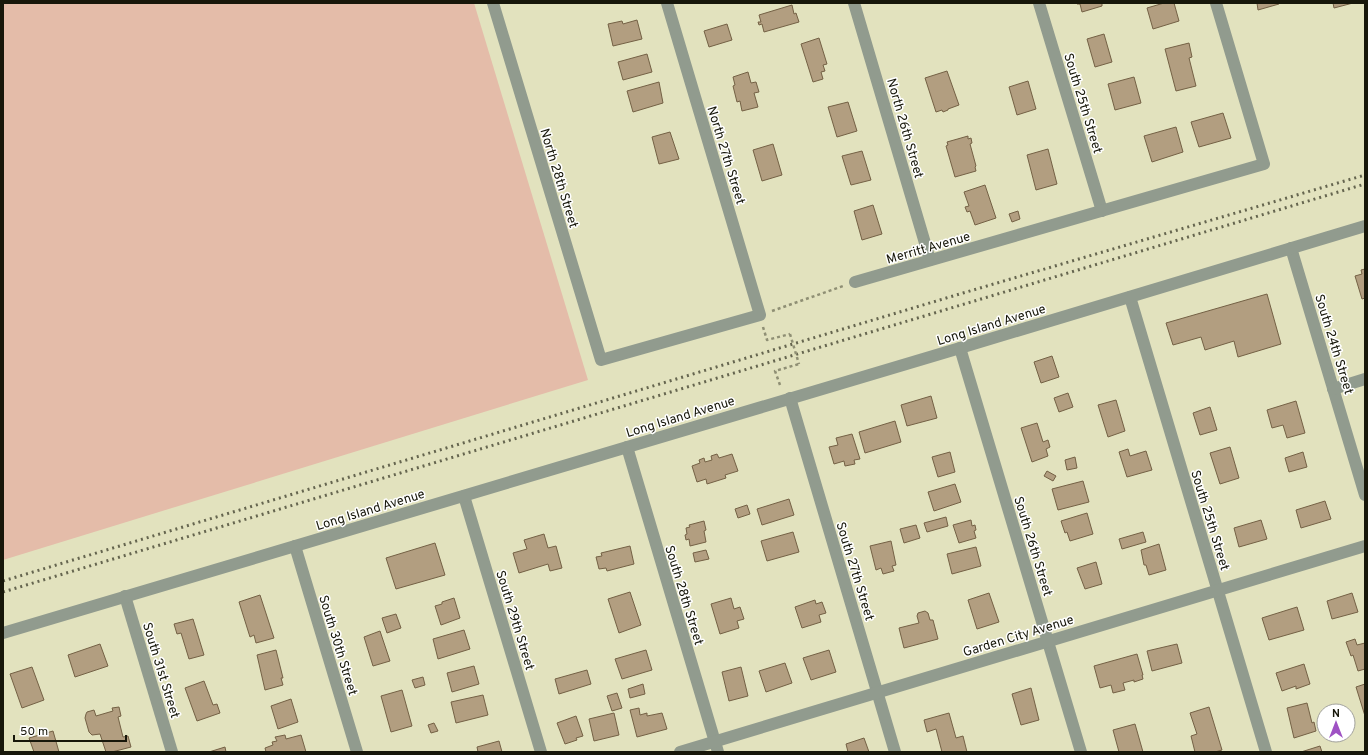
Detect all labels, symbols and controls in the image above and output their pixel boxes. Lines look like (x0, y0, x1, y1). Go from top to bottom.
street label: South 25th Street (1059, 52, 1105, 156)
street label: North 26th Street (882, 77, 926, 180)
street label: North 27th Street (703, 105, 748, 207)
street label: North 28th Street (535, 127, 581, 230)
street label: Merritt Avenue (885, 229, 972, 269)
street label: South 24th Street (1310, 293, 1356, 397)
street label: Long Island Avenue (935, 302, 1048, 350)
street label: Long Island Avenue (624, 394, 737, 442)
street label: South 25th Street (1186, 469, 1232, 573)
street label: Long Island Avenue (314, 487, 427, 535)
street label: South 26th Street (1009, 495, 1055, 599)
street label: South 27th Street (831, 520, 877, 623)
street label: South 28th Street (660, 544, 706, 648)
street label: South 29th Street (491, 569, 537, 673)
street label: South 30th Street (314, 594, 360, 698)
street label: Garden City Avenue (961, 612, 1076, 661)
street label: South 31st Street (138, 621, 182, 720)
north arrow (1316, 703, 1356, 743)
text: N (1332, 707, 1340, 721)
scale bar (14, 717, 126, 743)
text: 50 m (20, 724, 48, 740)

